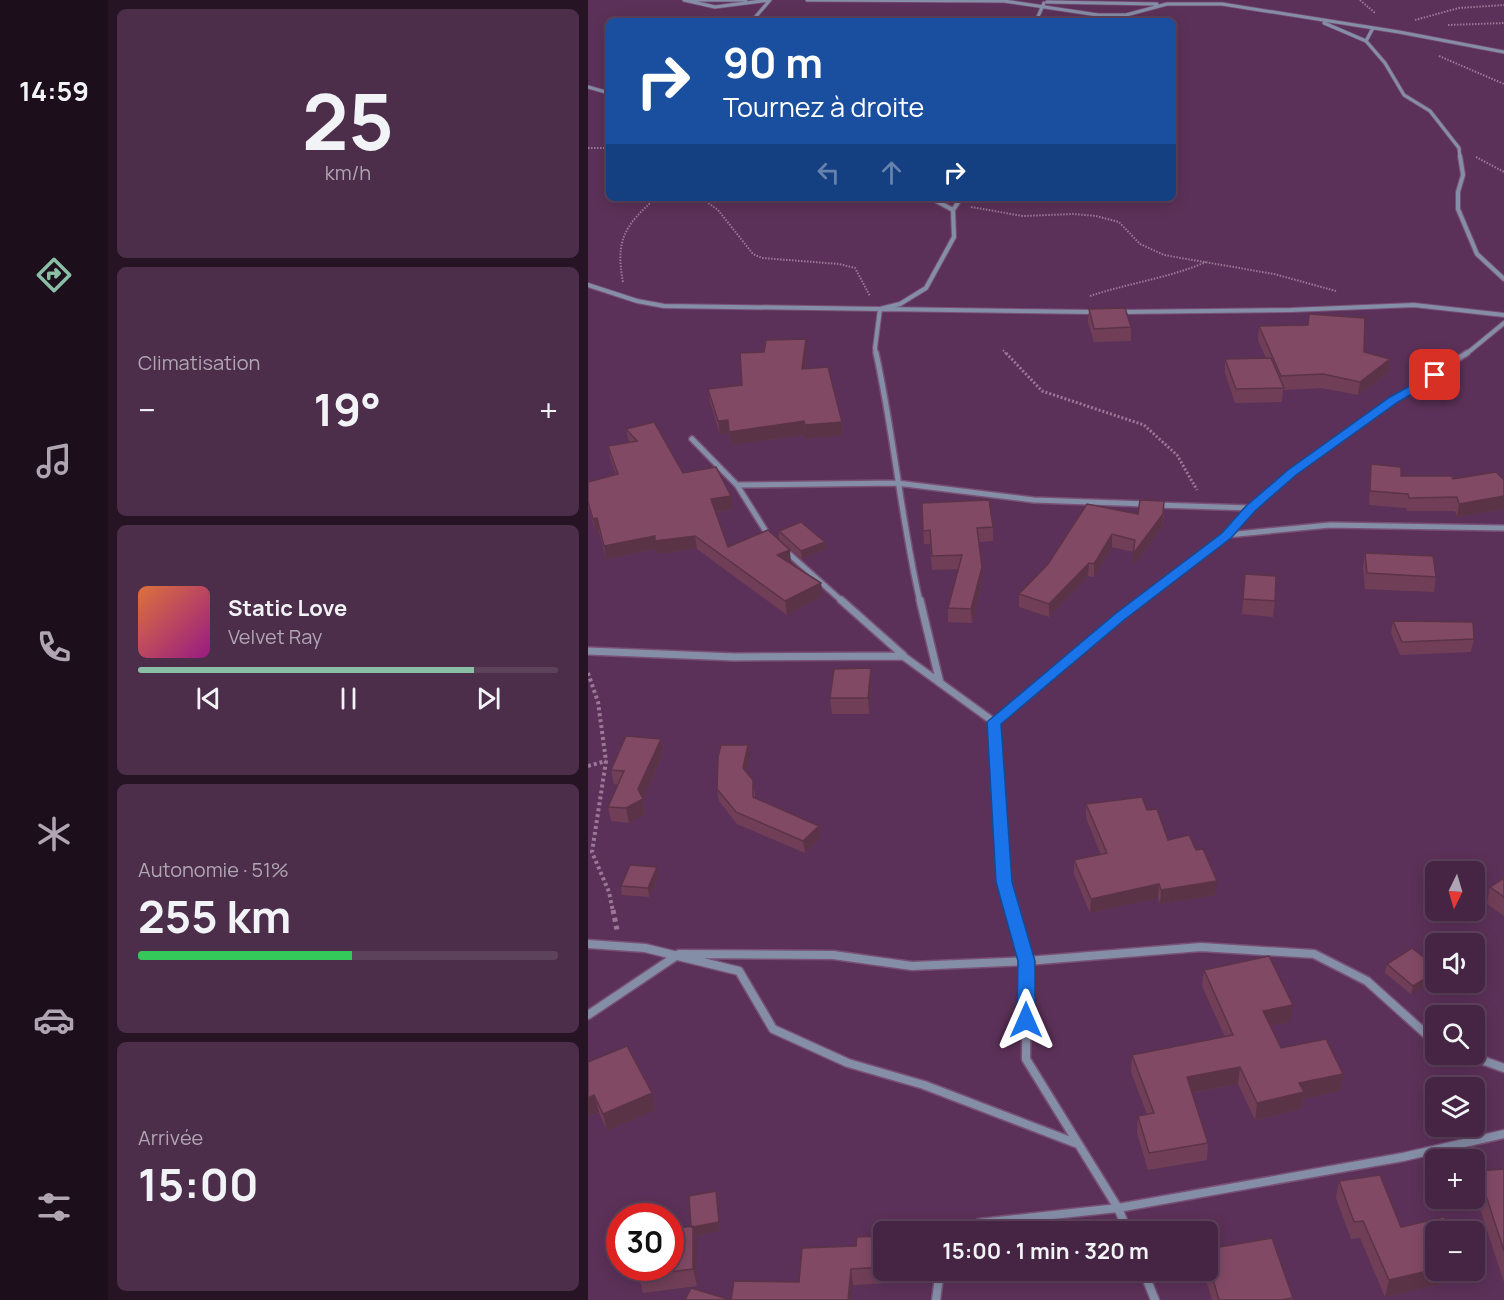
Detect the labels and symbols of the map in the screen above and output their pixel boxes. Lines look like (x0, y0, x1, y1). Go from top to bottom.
pin (1409, 349, 1460, 400)
north arrow (1425, 861, 1485, 921)
position arrow (994, 988, 1058, 1052)
speed limit sign: 30 (606, 1203, 684, 1281)

